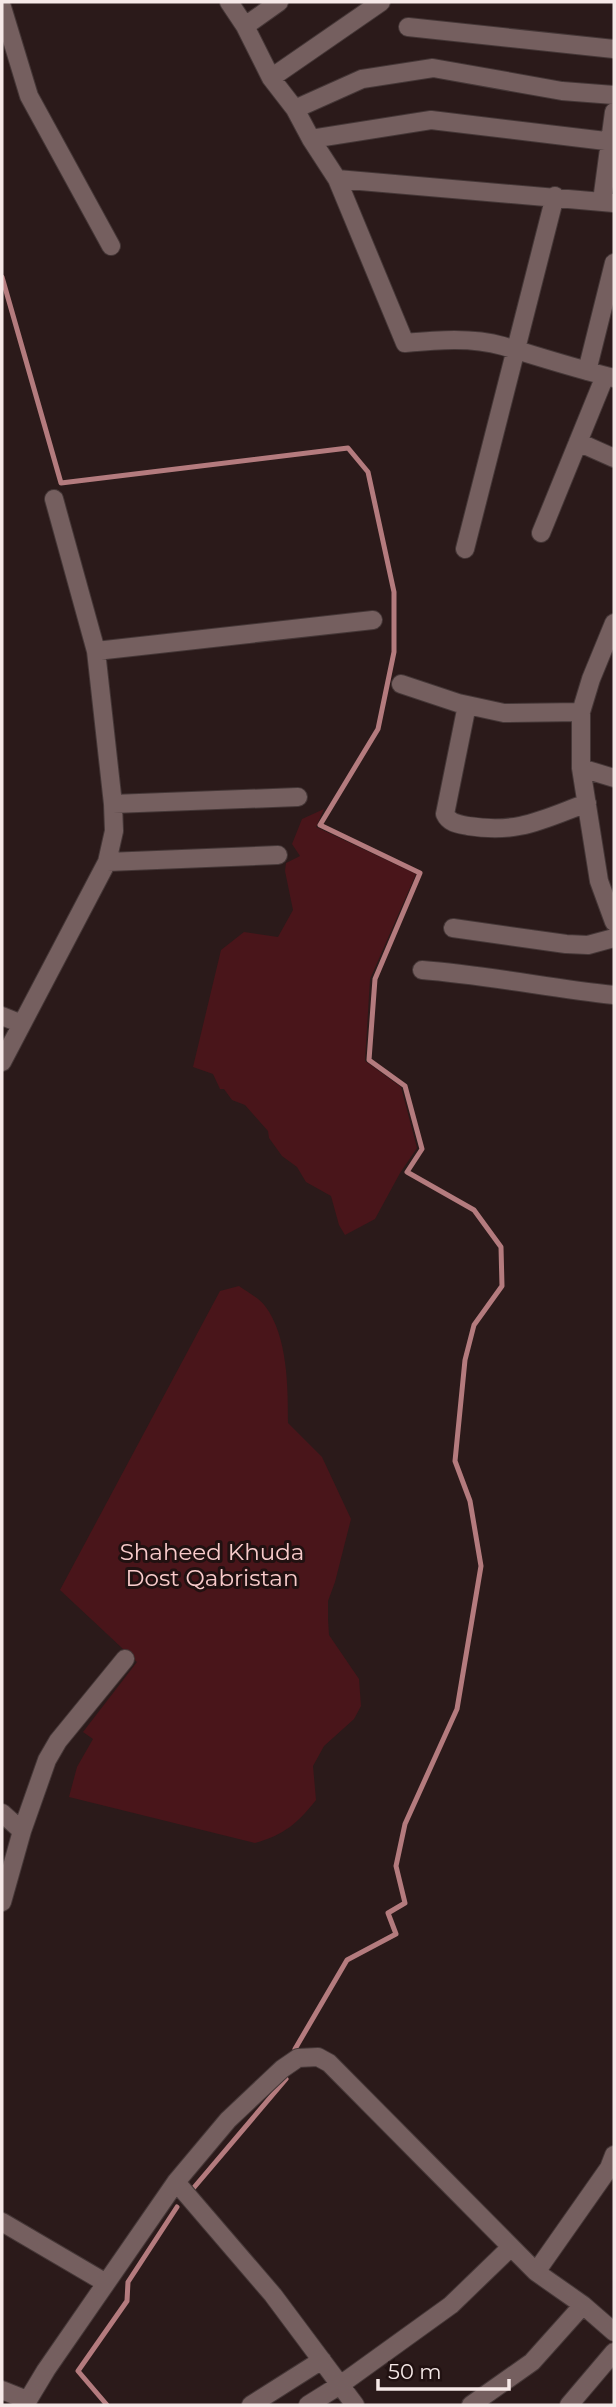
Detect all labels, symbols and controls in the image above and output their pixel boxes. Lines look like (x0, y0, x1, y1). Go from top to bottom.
park label: Shaheed Khuda Dost Qabristan (120, 1538, 304, 1592)
scale bar (378, 2348, 509, 2392)
text: 50 m (388, 2359, 442, 2384)

